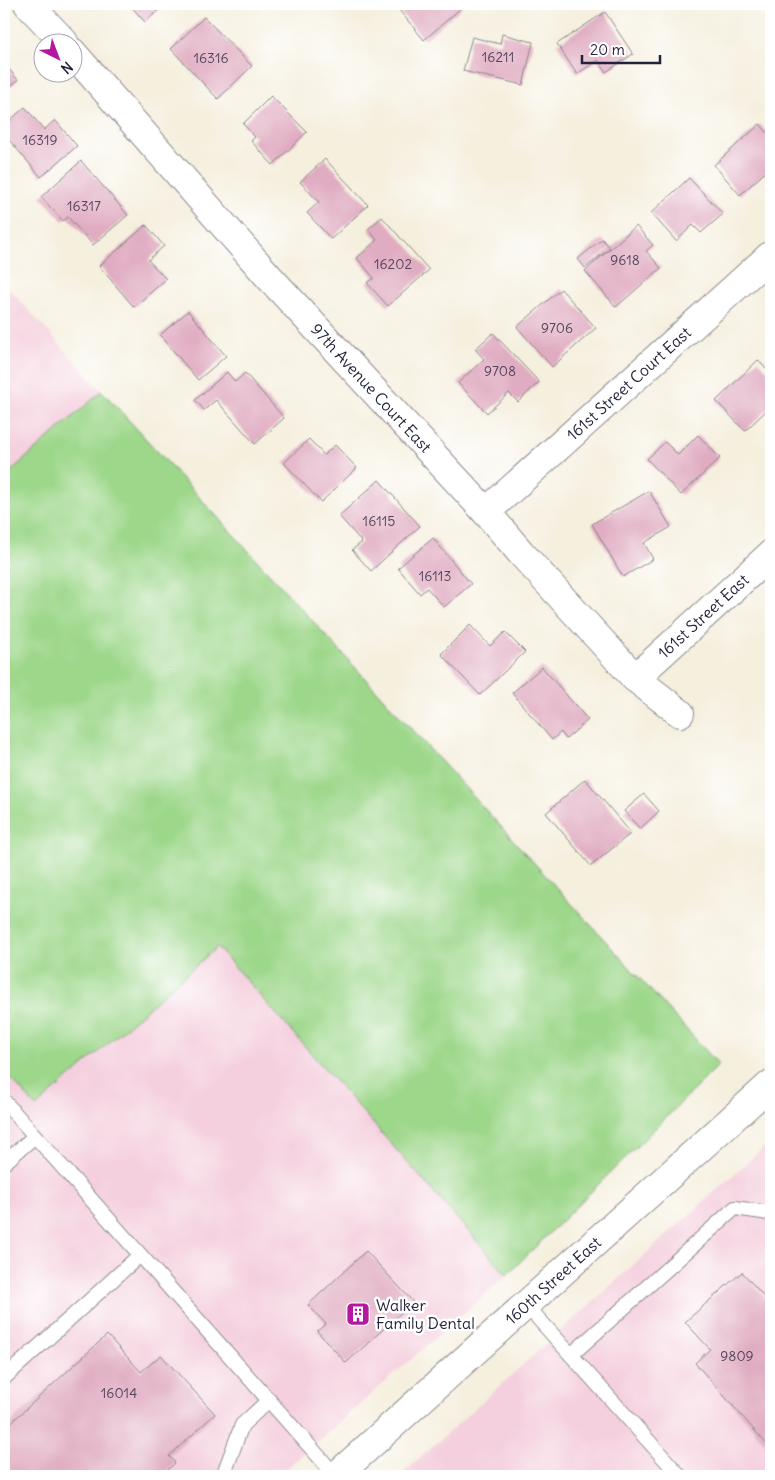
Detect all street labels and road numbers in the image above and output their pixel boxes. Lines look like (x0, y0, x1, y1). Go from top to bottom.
street label: 97th Avenue Court East (307, 319, 436, 457)
street label: 161st Street Court East (562, 322, 695, 445)
street label: 161st Street East (653, 569, 753, 662)
street label: 160th Street East (501, 1232, 605, 1329)

